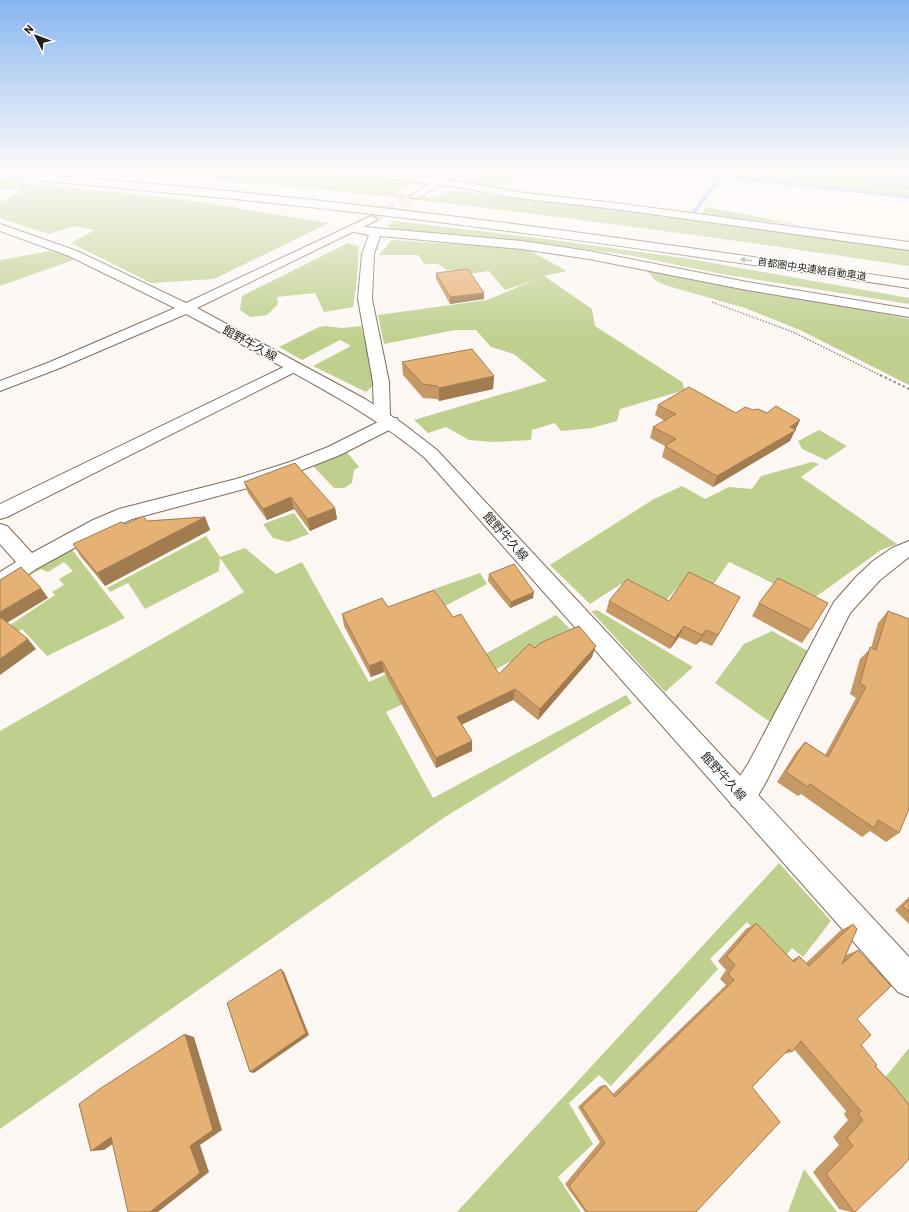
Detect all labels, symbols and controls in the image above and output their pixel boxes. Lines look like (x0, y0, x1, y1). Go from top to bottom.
north arrow (16, 16, 56, 56)
text: N (21, 22, 36, 37)
street label: 首都圏中央連絡自動車道 (757, 255, 867, 283)
one-way arrow (740, 257, 752, 263)
street label: 館野牛久線 (220, 322, 280, 364)
street label: 館野牛久線 (480, 509, 532, 563)
street label: 館野牛久線 (698, 749, 750, 803)

